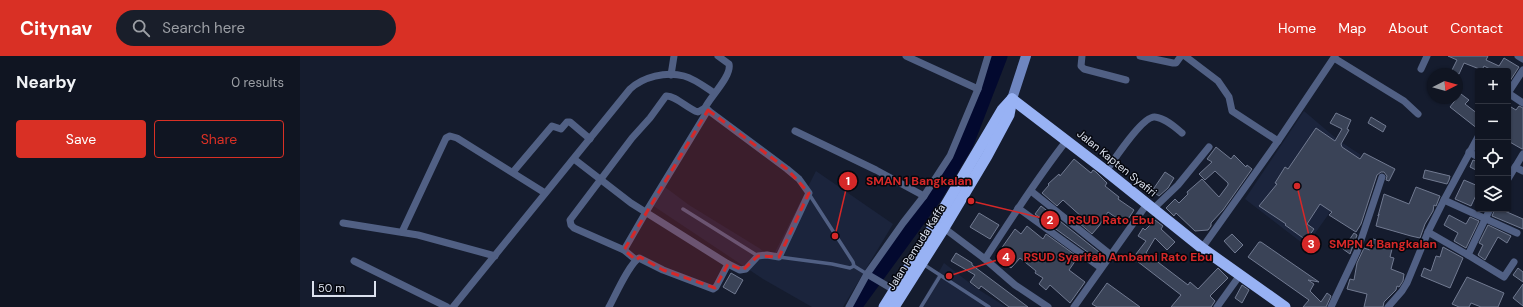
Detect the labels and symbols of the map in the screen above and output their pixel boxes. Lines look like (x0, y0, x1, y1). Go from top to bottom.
north arrow (1427, 68, 1463, 104)
street label: Jalan Kapten Syafiri (1074, 127, 1160, 199)
callout: SMAN 1 Bangkalan (838, 169, 980, 193)
text: 1 (846, 173, 850, 189)
text: SMAN 1 Bangkalan (866, 173, 972, 189)
street label: Jalan Pemuda Kaffa (884, 201, 948, 293)
callout: RSUD Rato Ebu (1040, 208, 1162, 232)
text: 2 (1047, 212, 1054, 228)
text: RSUD Rato Ebu (1068, 212, 1154, 228)
callout: SMPN 4 Bangkalan (1301, 232, 1445, 256)
text: 3 (1307, 236, 1315, 252)
text: SMPN 4 Bangkalan (1329, 236, 1437, 252)
callout: RSUD Syarifah Ambami Rato Ebu (996, 245, 1221, 269)
text: 4 (1002, 249, 1010, 265)
text: RSUD Syarifah Ambami Rato Ebu (1024, 249, 1212, 265)
scale bar (312, 279, 376, 298)

